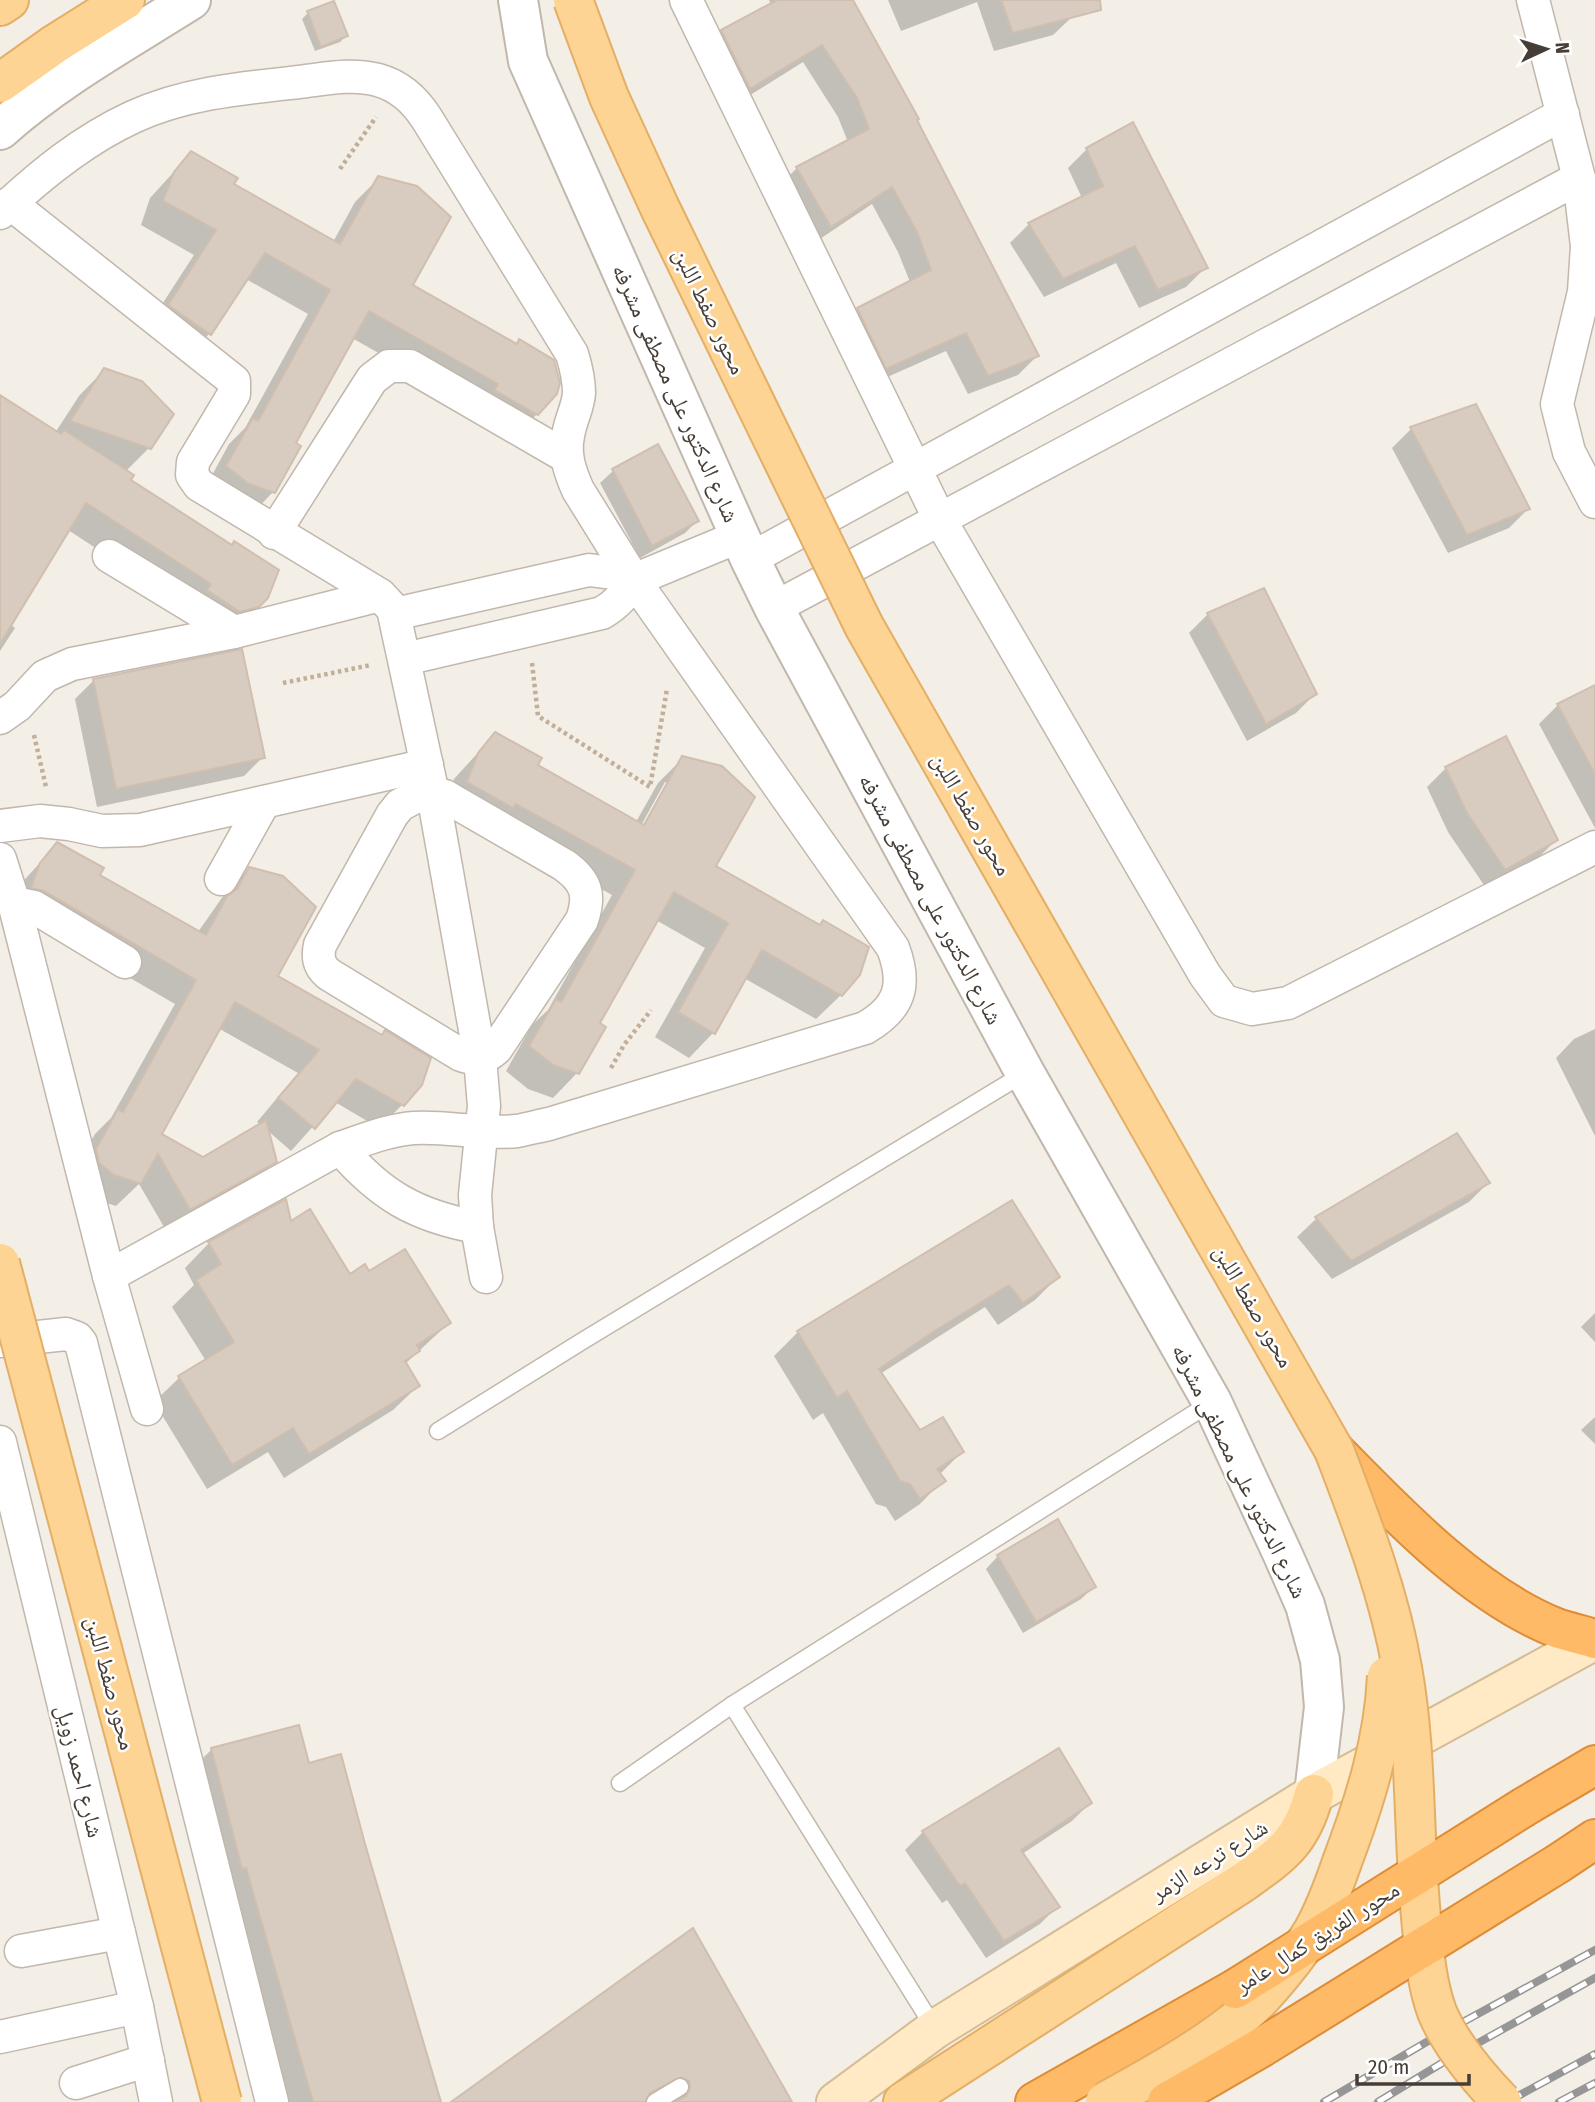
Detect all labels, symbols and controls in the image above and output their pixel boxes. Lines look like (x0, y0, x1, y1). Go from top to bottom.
north arrow (1511, 14, 1581, 84)
text: N (1551, 41, 1574, 54)
street label: محور صفط اللبن (667, 243, 753, 379)
street label: شارع الدكتور على مصطفى مشرفه (605, 260, 746, 527)
street label: محور صفط اللبن (926, 748, 1018, 880)
street label: شارع الدكتور على مصطفى مشرفه (852, 769, 1009, 1030)
street label: محور صفط اللبن (1208, 1240, 1300, 1372)
street label: شارع الدكتور على مصطفى مشرفه (1165, 1339, 1314, 1603)
street label: محور صفط اللبن (80, 1613, 142, 1753)
street label: شارع احمد زويل (49, 1702, 110, 1841)
street label: شارع ترعه الزمر (1144, 1813, 1273, 1909)
street label: محور الفريق كمال عامر (1229, 1875, 1404, 1999)
scale bar (1357, 2042, 1469, 2086)
text: 20 m (1368, 2054, 1409, 2080)

